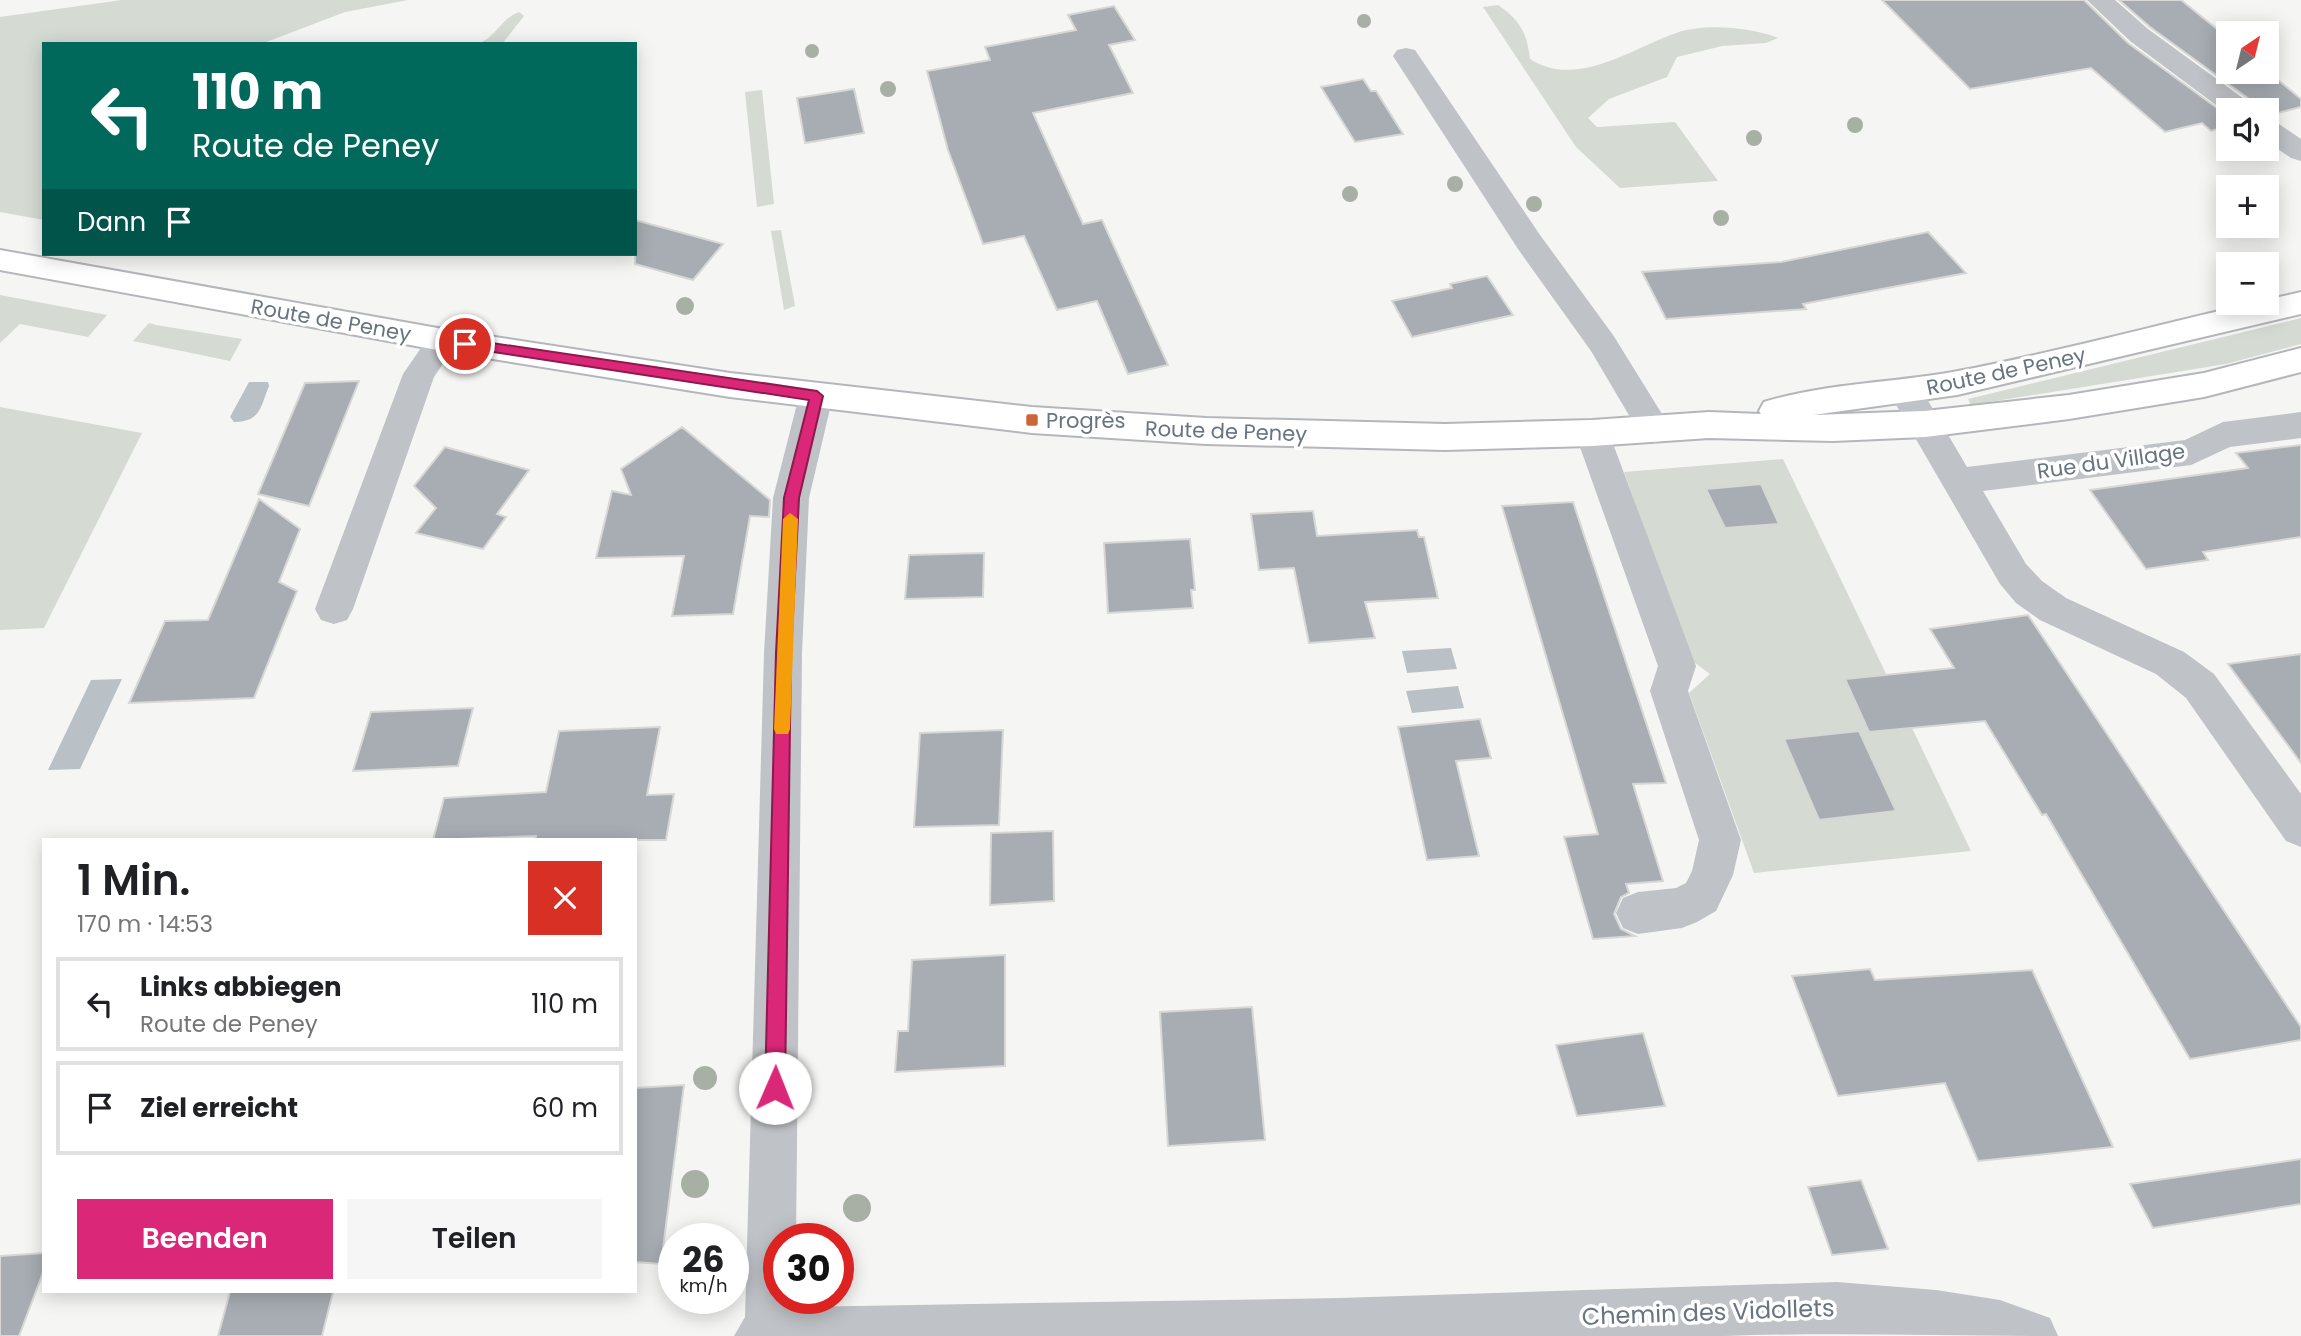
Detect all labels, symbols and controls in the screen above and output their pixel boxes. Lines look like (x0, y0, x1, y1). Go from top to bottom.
north arrow (2216, 21, 2278, 84)
map controls (2216, 21, 2279, 315)
text: 110 m (192, 58, 323, 126)
icon: left (77, 70, 168, 161)
button: sound (2216, 98, 2279, 161)
text: Route de Peney (192, 123, 439, 168)
button: + (2216, 175, 2279, 238)
icon: arrive (160, 203, 198, 241)
text: Dann (77, 204, 146, 240)
button: − (2216, 252, 2279, 315)
street label: Route de Peney (249, 292, 414, 348)
pin (435, 314, 495, 374)
icon: arrive (446, 325, 484, 363)
street label: Route de Peney (1924, 340, 2089, 402)
place label: Progrès (1046, 406, 1125, 435)
marker: Progrès (1024, 412, 1040, 428)
street label: Route de Peney (1144, 414, 1308, 448)
street label: Rue du Village (2035, 436, 2187, 486)
text: 1 Min. (77, 851, 190, 910)
button: close (528, 861, 602, 935)
text: 170 m · 14:53 (77, 908, 213, 940)
text: Links abbiegen (140, 969, 342, 1005)
icon: left (81, 985, 119, 1023)
text: 110 m (531, 986, 598, 1022)
text: Route de Peney (140, 1008, 318, 1040)
position arrow (738, 1051, 812, 1125)
icon: arrive (81, 1089, 119, 1127)
text: Ziel erreicht (140, 1090, 298, 1126)
text: 60 m (531, 1090, 598, 1126)
button: Beenden (77, 1199, 333, 1279)
button: Teilen (347, 1199, 602, 1279)
speed limit sign: 30 (763, 1223, 854, 1314)
text: 26 (682, 1235, 725, 1284)
text: km/h (680, 1273, 727, 1298)
street label: Chemin des Vidollets (1581, 1291, 1835, 1333)

